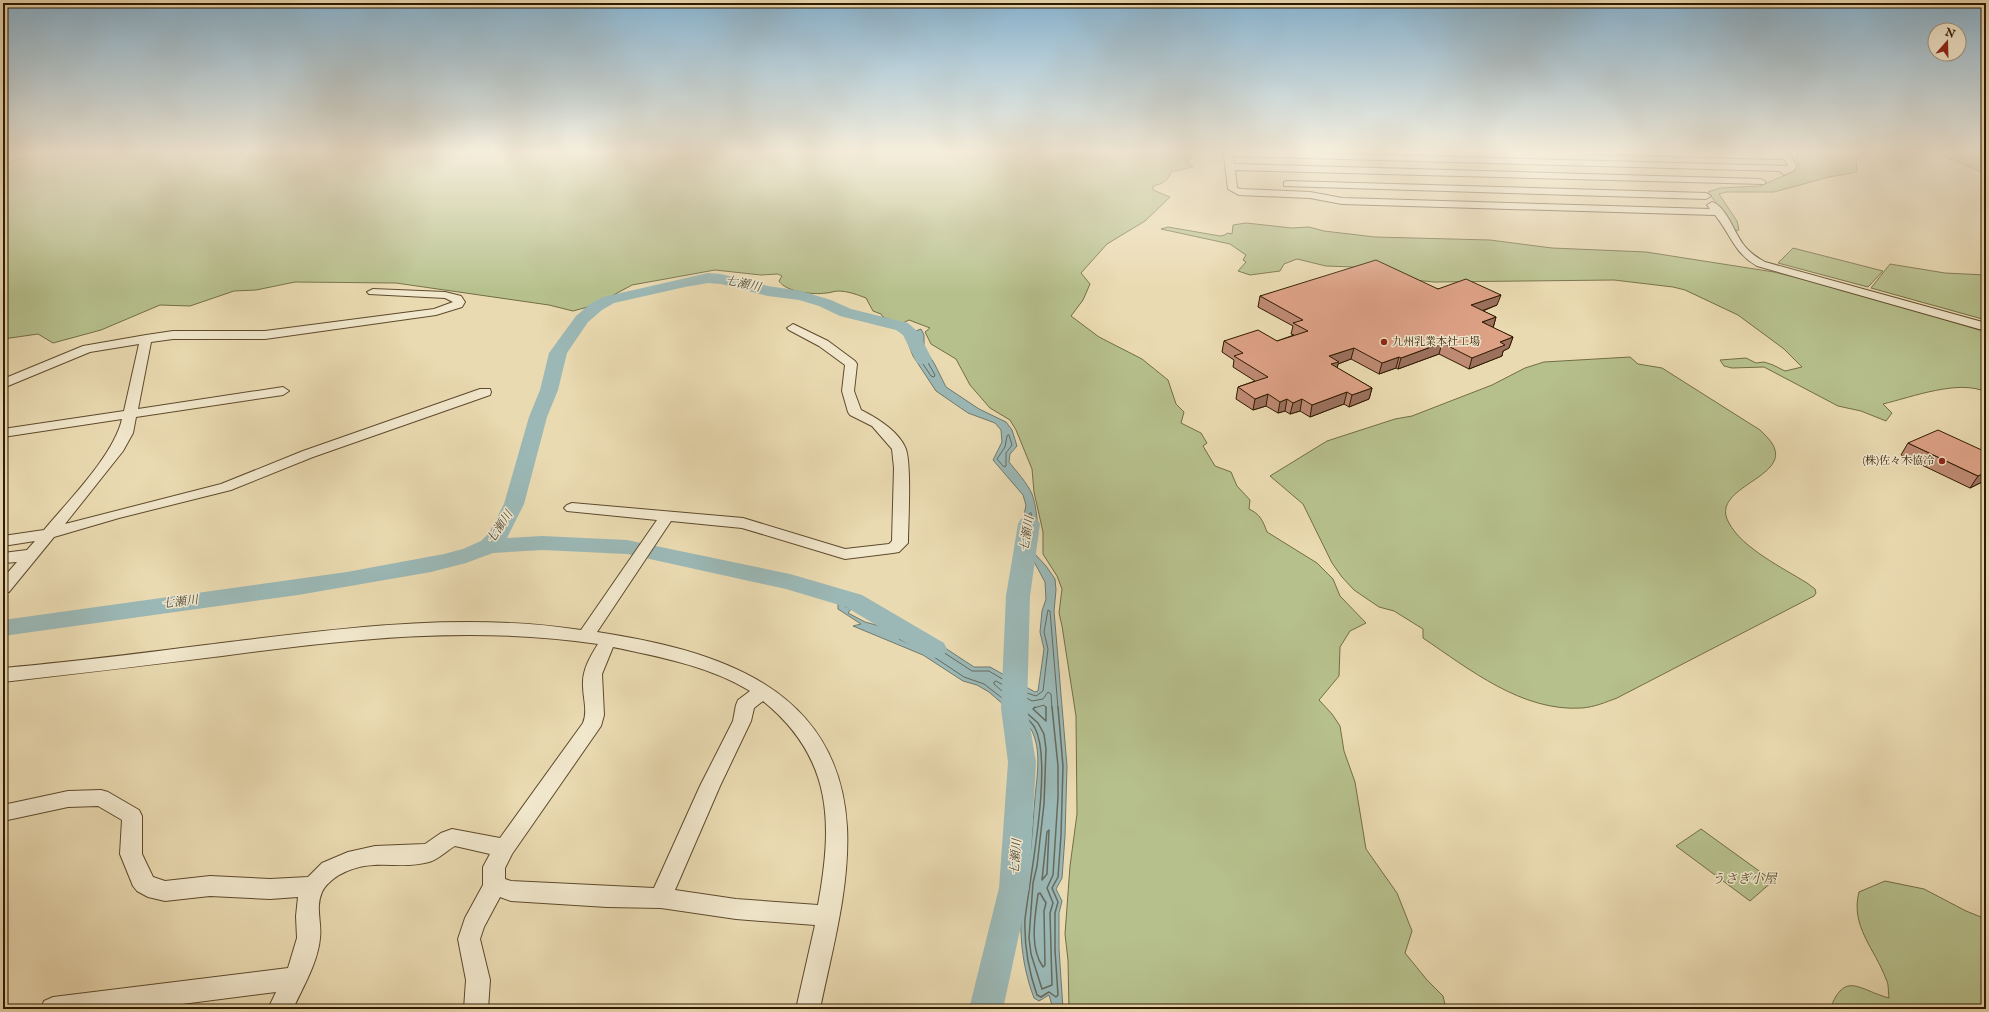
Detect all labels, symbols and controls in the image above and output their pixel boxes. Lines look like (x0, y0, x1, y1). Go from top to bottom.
north arrow (1927, 22, 1967, 62)
text: N (1942, 25, 1957, 42)
water label: 七瀬川 (724, 273, 764, 295)
place label: 九州乳業本社工場 (1392, 335, 1480, 349)
marker: 九州乳業本社工場 (1379, 337, 1389, 347)
place label: (株)佐々木協冷 (1862, 454, 1934, 468)
marker: (株)佐々木協冷 (1937, 456, 1947, 466)
water label: 七瀬川 (484, 506, 517, 546)
water label: 七瀬川 (1017, 513, 1038, 553)
water label: 七瀬川 (161, 592, 201, 612)
water label: 七瀬川 (1007, 837, 1025, 875)
park label: うさぎ小屋 (1711, 871, 1778, 888)

